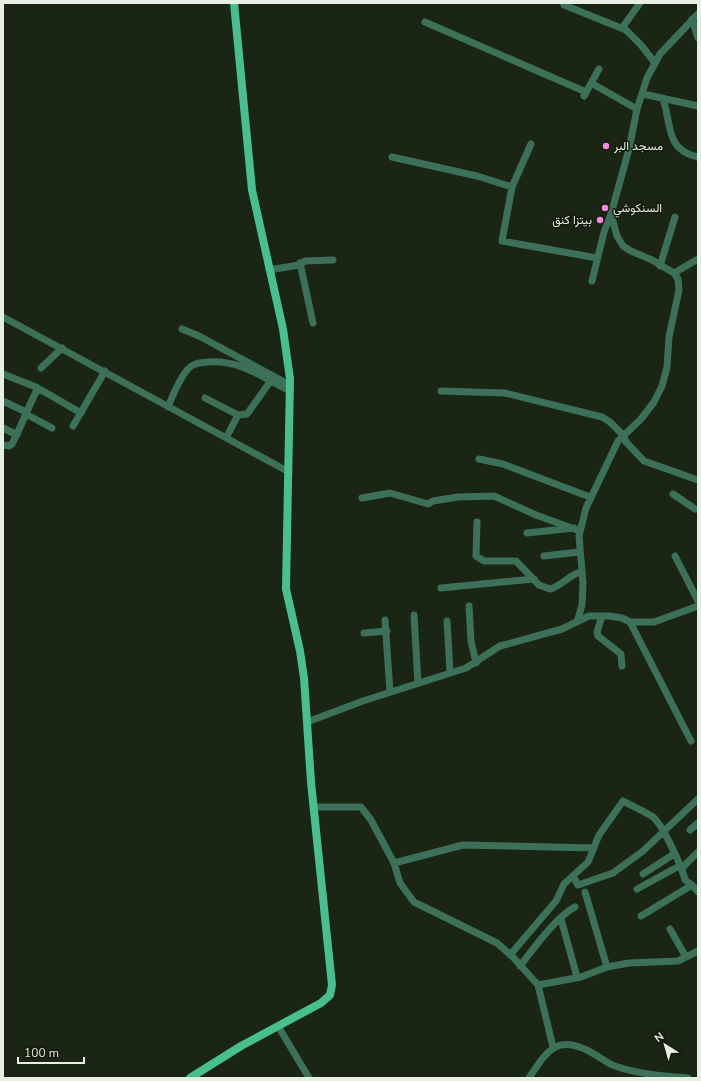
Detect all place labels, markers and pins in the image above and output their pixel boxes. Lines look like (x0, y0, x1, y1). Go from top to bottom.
place label: مسجد البر (613, 138, 663, 154)
marker: مسجد البر (601, 141, 611, 151)
place label: السنكوشي (613, 200, 662, 218)
marker: السنكوشي (600, 203, 610, 213)
place label: بيتزا كنق (552, 212, 592, 228)
marker: بيتزا كنق (595, 215, 605, 225)

